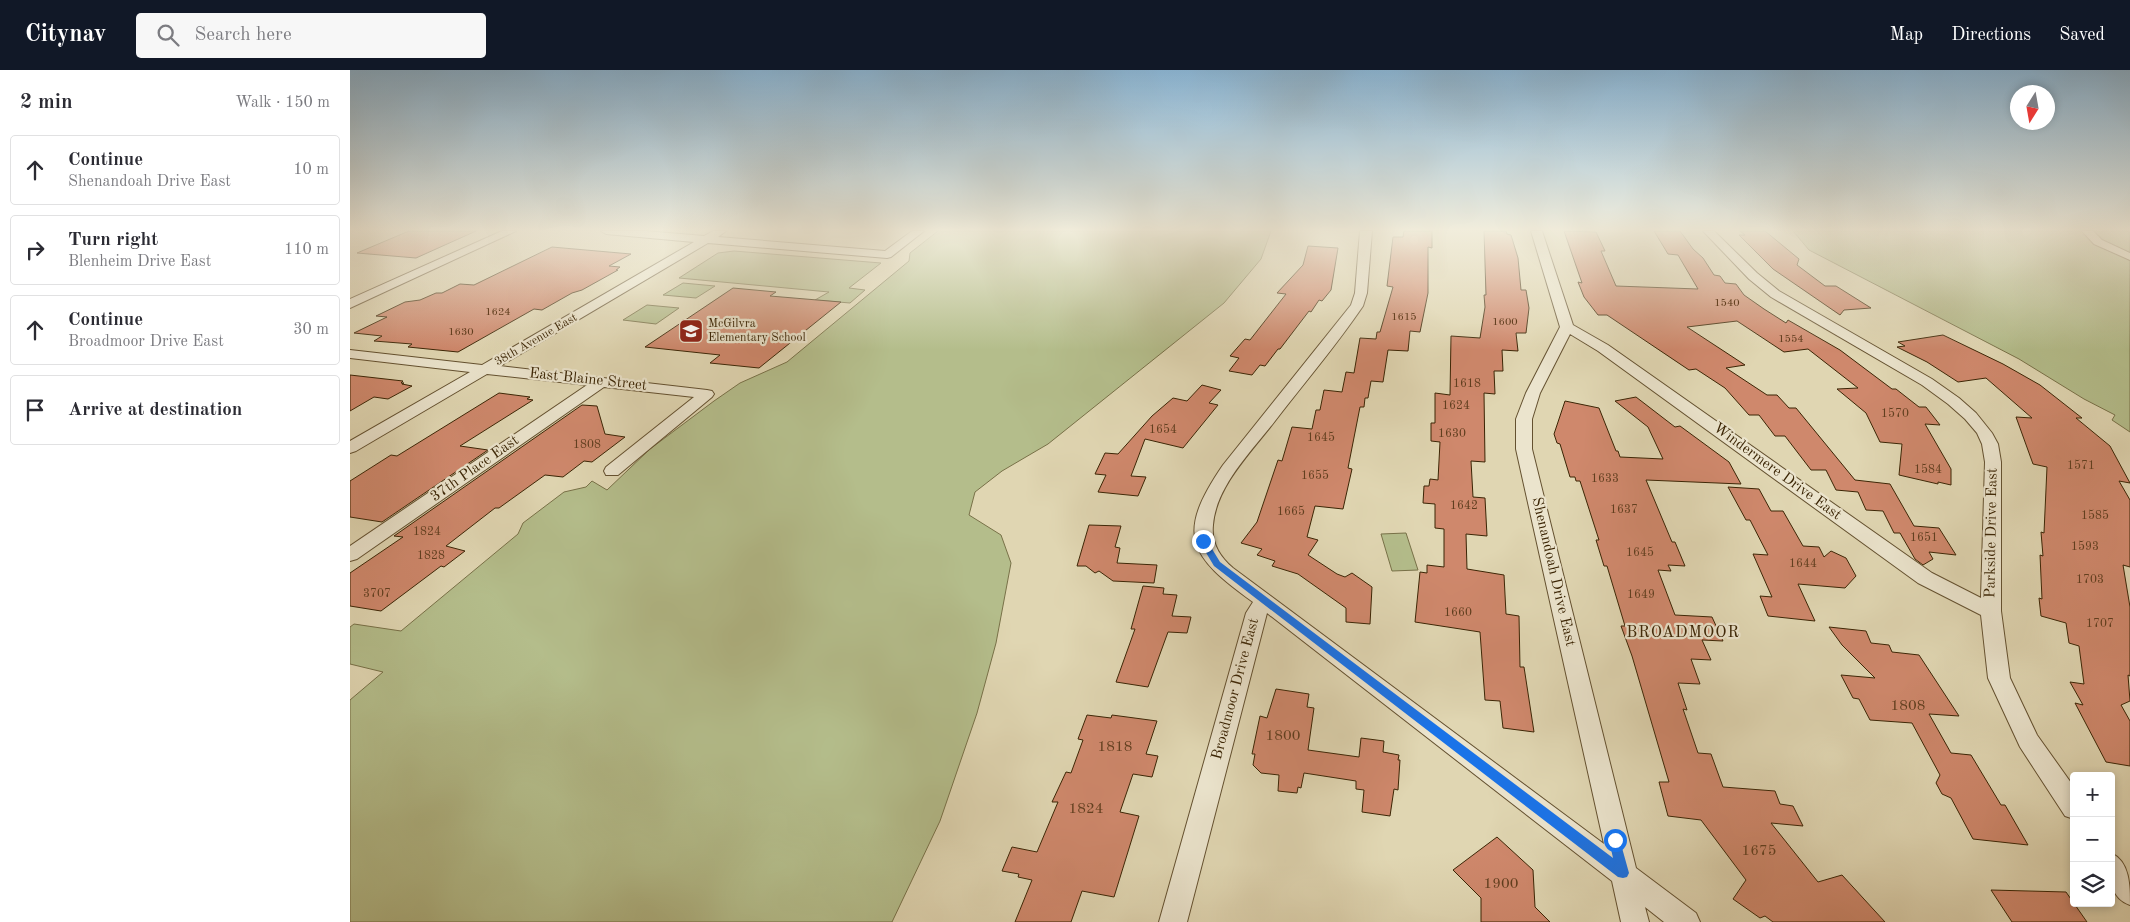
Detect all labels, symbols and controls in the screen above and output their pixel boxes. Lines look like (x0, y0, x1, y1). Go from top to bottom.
search box (136, 13, 486, 58)
icon: search (154, 21, 182, 49)
text: Citynav (25, 23, 106, 47)
text: Search here (194, 26, 292, 45)
text: Map (1890, 26, 1923, 44)
text: Directions (1951, 26, 2031, 44)
text: Saved (2059, 26, 2105, 44)
north arrow (2010, 85, 2055, 130)
text: 2 min (20, 92, 73, 113)
text: Walk · 150 m (235, 95, 330, 111)
text: Continue (68, 151, 143, 170)
icon: ahead (21, 156, 49, 184)
text: 10 m (293, 162, 329, 178)
text: Shenandoah Drive East (68, 174, 231, 190)
text: Turn right (68, 231, 158, 250)
icon: right (21, 236, 49, 264)
text: 110 m (284, 242, 329, 258)
text: Blenheim Drive East (68, 254, 211, 270)
house number: 1540 (1714, 298, 1740, 309)
house number: 1624 (485, 307, 511, 318)
text: Continue (68, 311, 143, 330)
street label: 38th Avenue East (493, 312, 579, 368)
house number: 1615 (1391, 312, 1417, 323)
icon: ahead (21, 316, 49, 344)
house number: 1600 (1492, 317, 1518, 328)
school or university icon: McGilvra Elementary School (678, 318, 704, 344)
place label: McGilvra Elementary School (708, 318, 806, 344)
text: 30 m (293, 322, 329, 338)
house number: 1630 (448, 327, 474, 338)
text: Broadmoor Drive East (68, 334, 224, 350)
house number: 1554 (1778, 334, 1804, 345)
street label: East Blaine Street (528, 366, 648, 394)
house number: 1618 (1453, 378, 1481, 390)
icon: arrive (21, 396, 49, 424)
house number: 1624 (1442, 400, 1470, 412)
text: Arrive at destination (68, 401, 242, 420)
house number: 1570 (1881, 407, 1909, 420)
street label: Windermere Drive East (1710, 421, 1844, 523)
house number: 1654 (1149, 423, 1177, 436)
house number: 1630 (1438, 428, 1466, 440)
house number: 1645 (1307, 431, 1335, 444)
street label: 37th Place East (428, 433, 522, 505)
house number: 1808 (573, 439, 601, 451)
house number: 1571 (2067, 459, 2095, 472)
house number: 1584 (1914, 463, 1942, 476)
street label: Parkside Drive East (1983, 468, 2001, 598)
house number: 1655 (1301, 469, 1329, 482)
house number: 1633 (1591, 473, 1619, 485)
street label: Shenandoah Drive East (1529, 496, 1577, 648)
house number: 1642 (1450, 500, 1478, 512)
house number: 1637 (1610, 504, 1638, 516)
house number: 1665 (1277, 505, 1305, 518)
house number: 1585 (2081, 509, 2109, 522)
house number: 1824 (413, 526, 441, 538)
route end (1192, 530, 1215, 553)
house number: 1651 (1910, 531, 1938, 544)
house number: 1593 (2071, 540, 2099, 553)
house number: 1645 (1626, 546, 1654, 559)
house number: 1828 (417, 550, 445, 562)
house number: 1644 (1789, 558, 1817, 570)
house number: 1703 (2076, 574, 2104, 586)
house number: 3707 (363, 588, 391, 600)
house number: 1649 (1627, 589, 1655, 601)
house number: 1660 (1444, 607, 1472, 619)
street label: Broadmoor Drive East (1210, 617, 1262, 761)
house number: 1707 (2086, 618, 2114, 630)
district label: BROADMOOR (1626, 625, 1740, 641)
house number: 1808 (1891, 699, 1925, 714)
house number: 1800 (1266, 729, 1300, 744)
house number: 1818 (1098, 740, 1132, 755)
map controls (2070, 772, 2115, 907)
button: + (2070, 772, 2115, 817)
house number: 1824 (1069, 802, 1103, 817)
button: − (2070, 817, 2115, 862)
route start (1604, 829, 1627, 852)
house number: 1675 (1742, 844, 1776, 859)
button: layers (2070, 862, 2115, 907)
house number: 1900 (1484, 877, 1518, 892)

